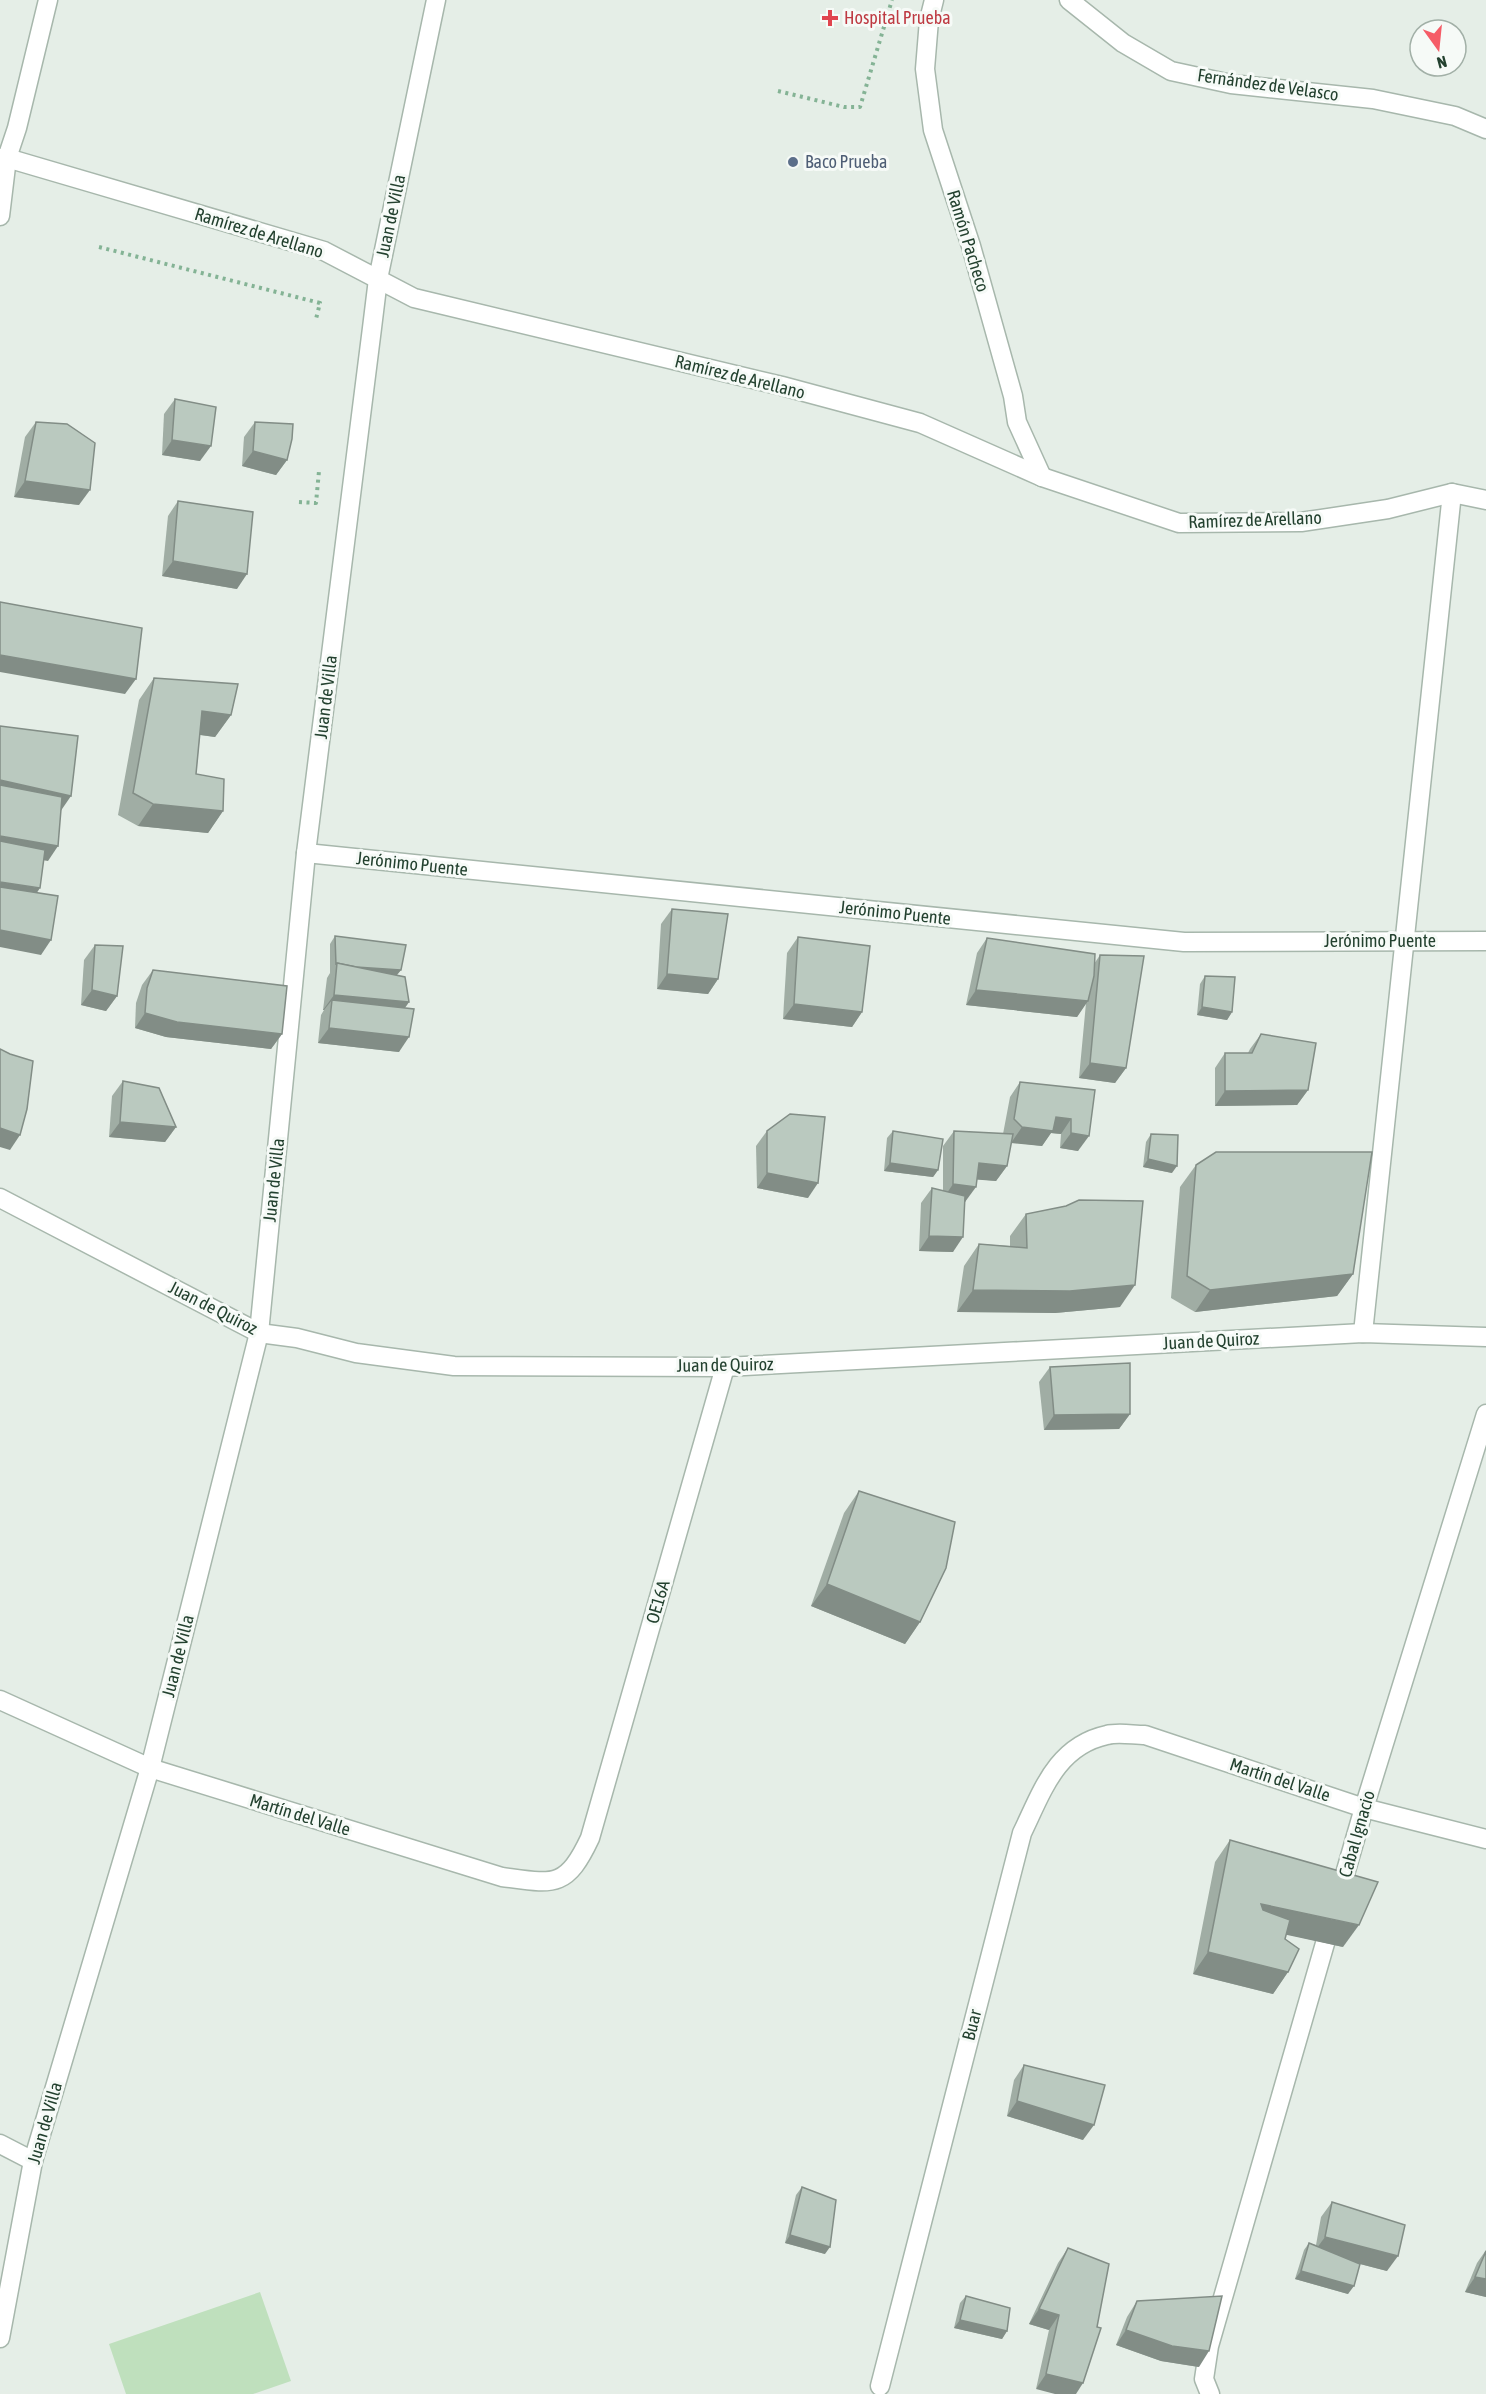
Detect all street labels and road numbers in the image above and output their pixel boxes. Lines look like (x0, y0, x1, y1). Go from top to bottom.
street label: Fernández de Velasco (1196, 64, 1340, 105)
street label: Juan de Villa (372, 173, 410, 259)
street label: Ramón Pacheco (943, 187, 994, 294)
street label: Ramírez de Arellano (192, 203, 326, 262)
street label: Ramírez de Arellano (673, 350, 807, 403)
street label: Ramírez de Arellano (1188, 507, 1322, 532)
street label: Juan de Villa (310, 654, 341, 740)
street label: Jerónimo Puente (355, 847, 469, 880)
street label: Jerónimo Puente (838, 896, 952, 929)
street label: Jerónimo Puente (1324, 930, 1436, 951)
street label: Juan de Villa (259, 1137, 288, 1223)
street label: Juan de Quiroz (165, 1276, 261, 1339)
street label: Juan de Quiroz (1162, 1327, 1260, 1354)
street label: Juan de Quiroz (677, 1353, 774, 1376)
street label: OE16A (641, 1578, 674, 1626)
street label: Juan de Villa (157, 1613, 198, 1699)
street label: Martín del Valle (1227, 1753, 1333, 1806)
street label: Cabal Ignacio (1334, 1788, 1379, 1880)
street label: Martín del Valle (247, 1789, 353, 1840)
street label: Buar (958, 2007, 986, 2042)
street label: Juan de Villa (23, 2080, 66, 2166)

